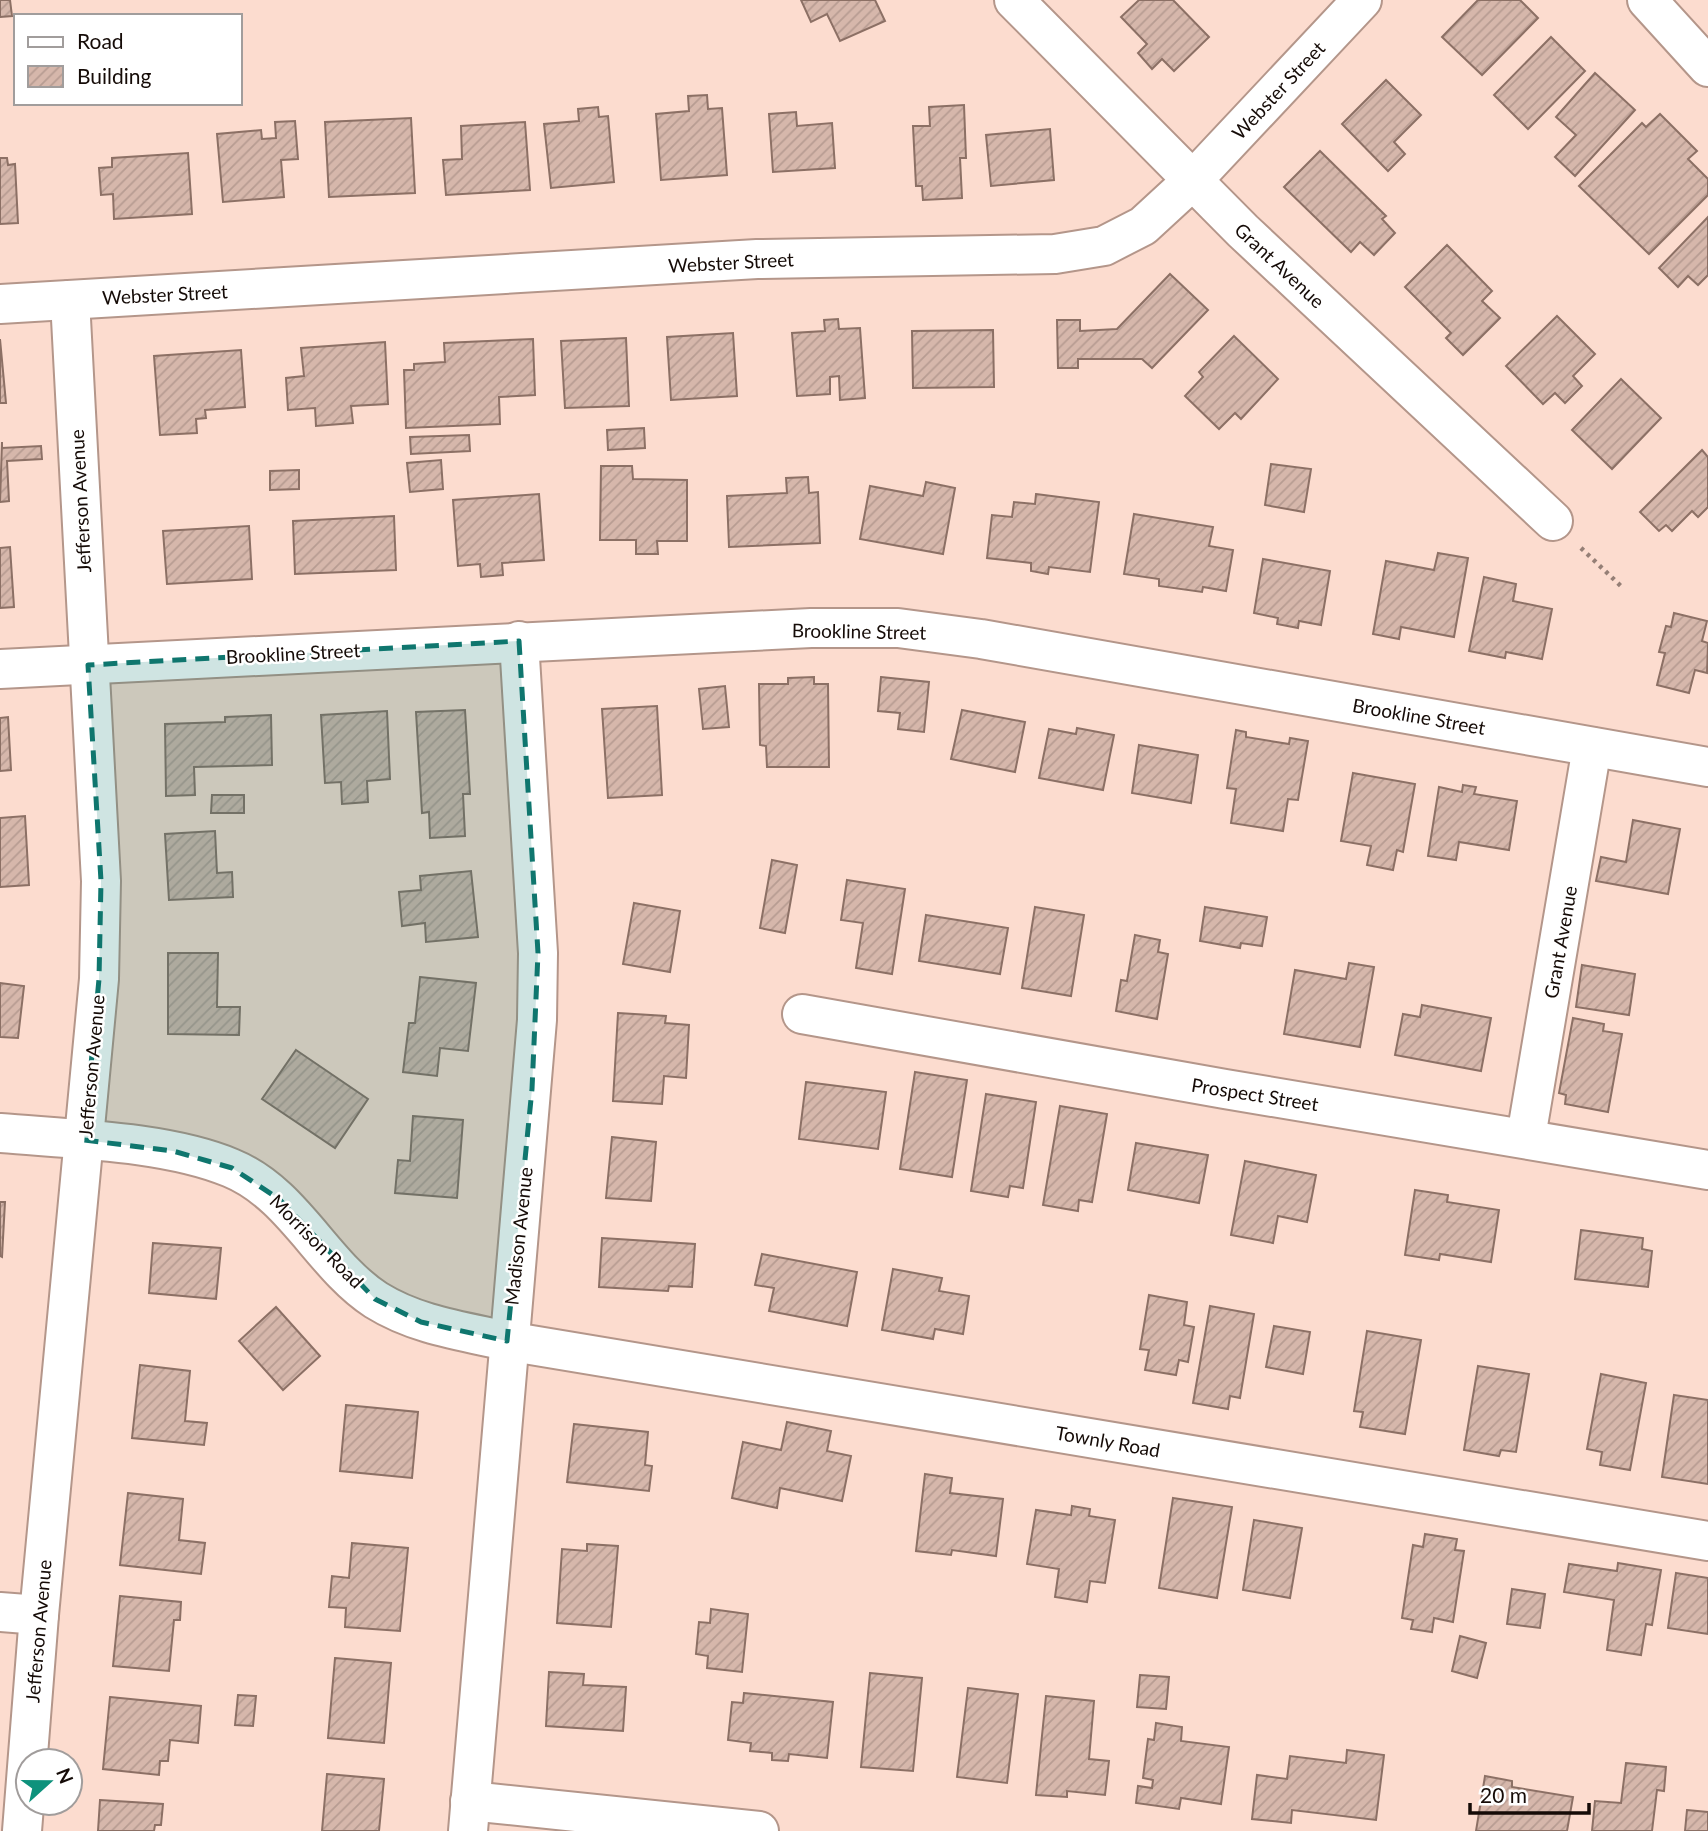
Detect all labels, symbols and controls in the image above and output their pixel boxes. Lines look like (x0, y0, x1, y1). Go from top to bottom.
legend (14, 14, 242, 105)
text: Road (77, 28, 124, 53)
street label: Webster Street (1227, 36, 1329, 144)
text: Building (77, 63, 152, 88)
street label: Grant Avenue (1230, 218, 1330, 312)
street label: Webster Street (668, 247, 795, 277)
street label: Webster Street (102, 279, 229, 309)
street label: Jefferson Avenue (65, 429, 95, 573)
street label: Brookline Street (792, 618, 927, 644)
street label: Brookline Street (225, 638, 361, 668)
street label: Brookline Street (1351, 693, 1487, 739)
street label: Grant Avenue (1539, 884, 1581, 1000)
street label: Jefferson Avenue (73, 993, 109, 1139)
street label: Prospect Street (1190, 1073, 1320, 1115)
street label: Madison Avenue (499, 1166, 537, 1306)
street label: Morrison Road (265, 1189, 369, 1293)
street label: Townly Road (1054, 1420, 1162, 1462)
street label: Jefferson Avenue (20, 1558, 56, 1704)
north arrow (14, 1747, 84, 1817)
text: N (52, 1765, 79, 1787)
scale bar (1470, 1772, 1589, 1816)
text: 20 m (1480, 1782, 1527, 1807)

